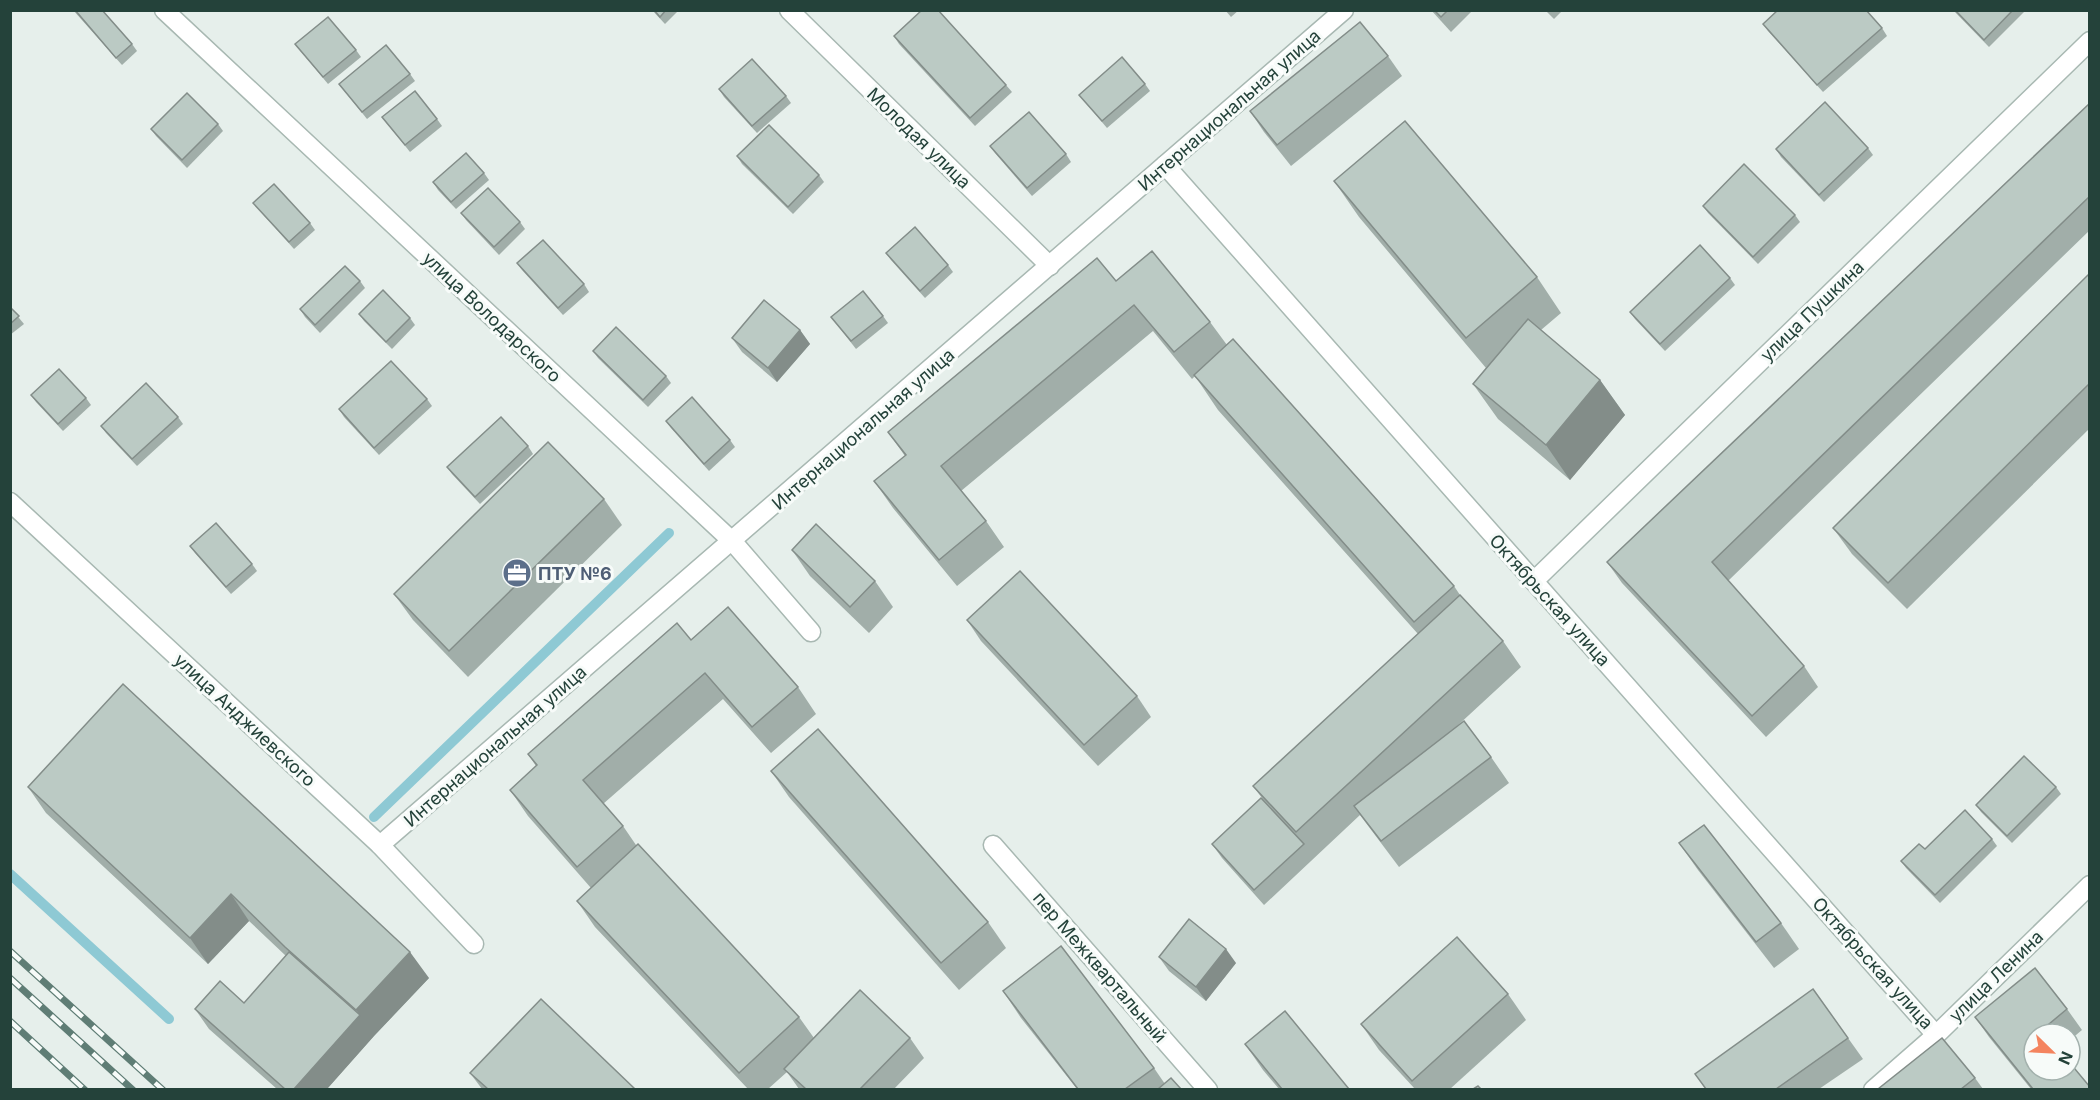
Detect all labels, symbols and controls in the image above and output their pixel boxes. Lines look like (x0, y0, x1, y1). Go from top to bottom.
street label: Интернациональная улица (1133, 25, 1325, 195)
street label: Молодая улица (863, 83, 975, 193)
street label: улица Володарского (419, 248, 565, 386)
street label: улица Пушкина (1756, 256, 1868, 366)
street label: Интернациональная улица (767, 344, 959, 514)
street label: Октябрьская улица (1485, 530, 1615, 670)
office icon: ПТУ №6 (501, 557, 533, 589)
place label: ПТУ №6 (538, 563, 612, 584)
street label: улица Анджиевского (170, 649, 320, 791)
street label: Интернациональная улица (399, 661, 591, 831)
street label: пер Межквартальный (1029, 887, 1171, 1047)
street label: Октябрьская улица (1808, 893, 1938, 1033)
street label: улица Ленина (1945, 926, 2047, 1026)
north arrow (2022, 1022, 2082, 1082)
text: N (2054, 1048, 2077, 1068)

